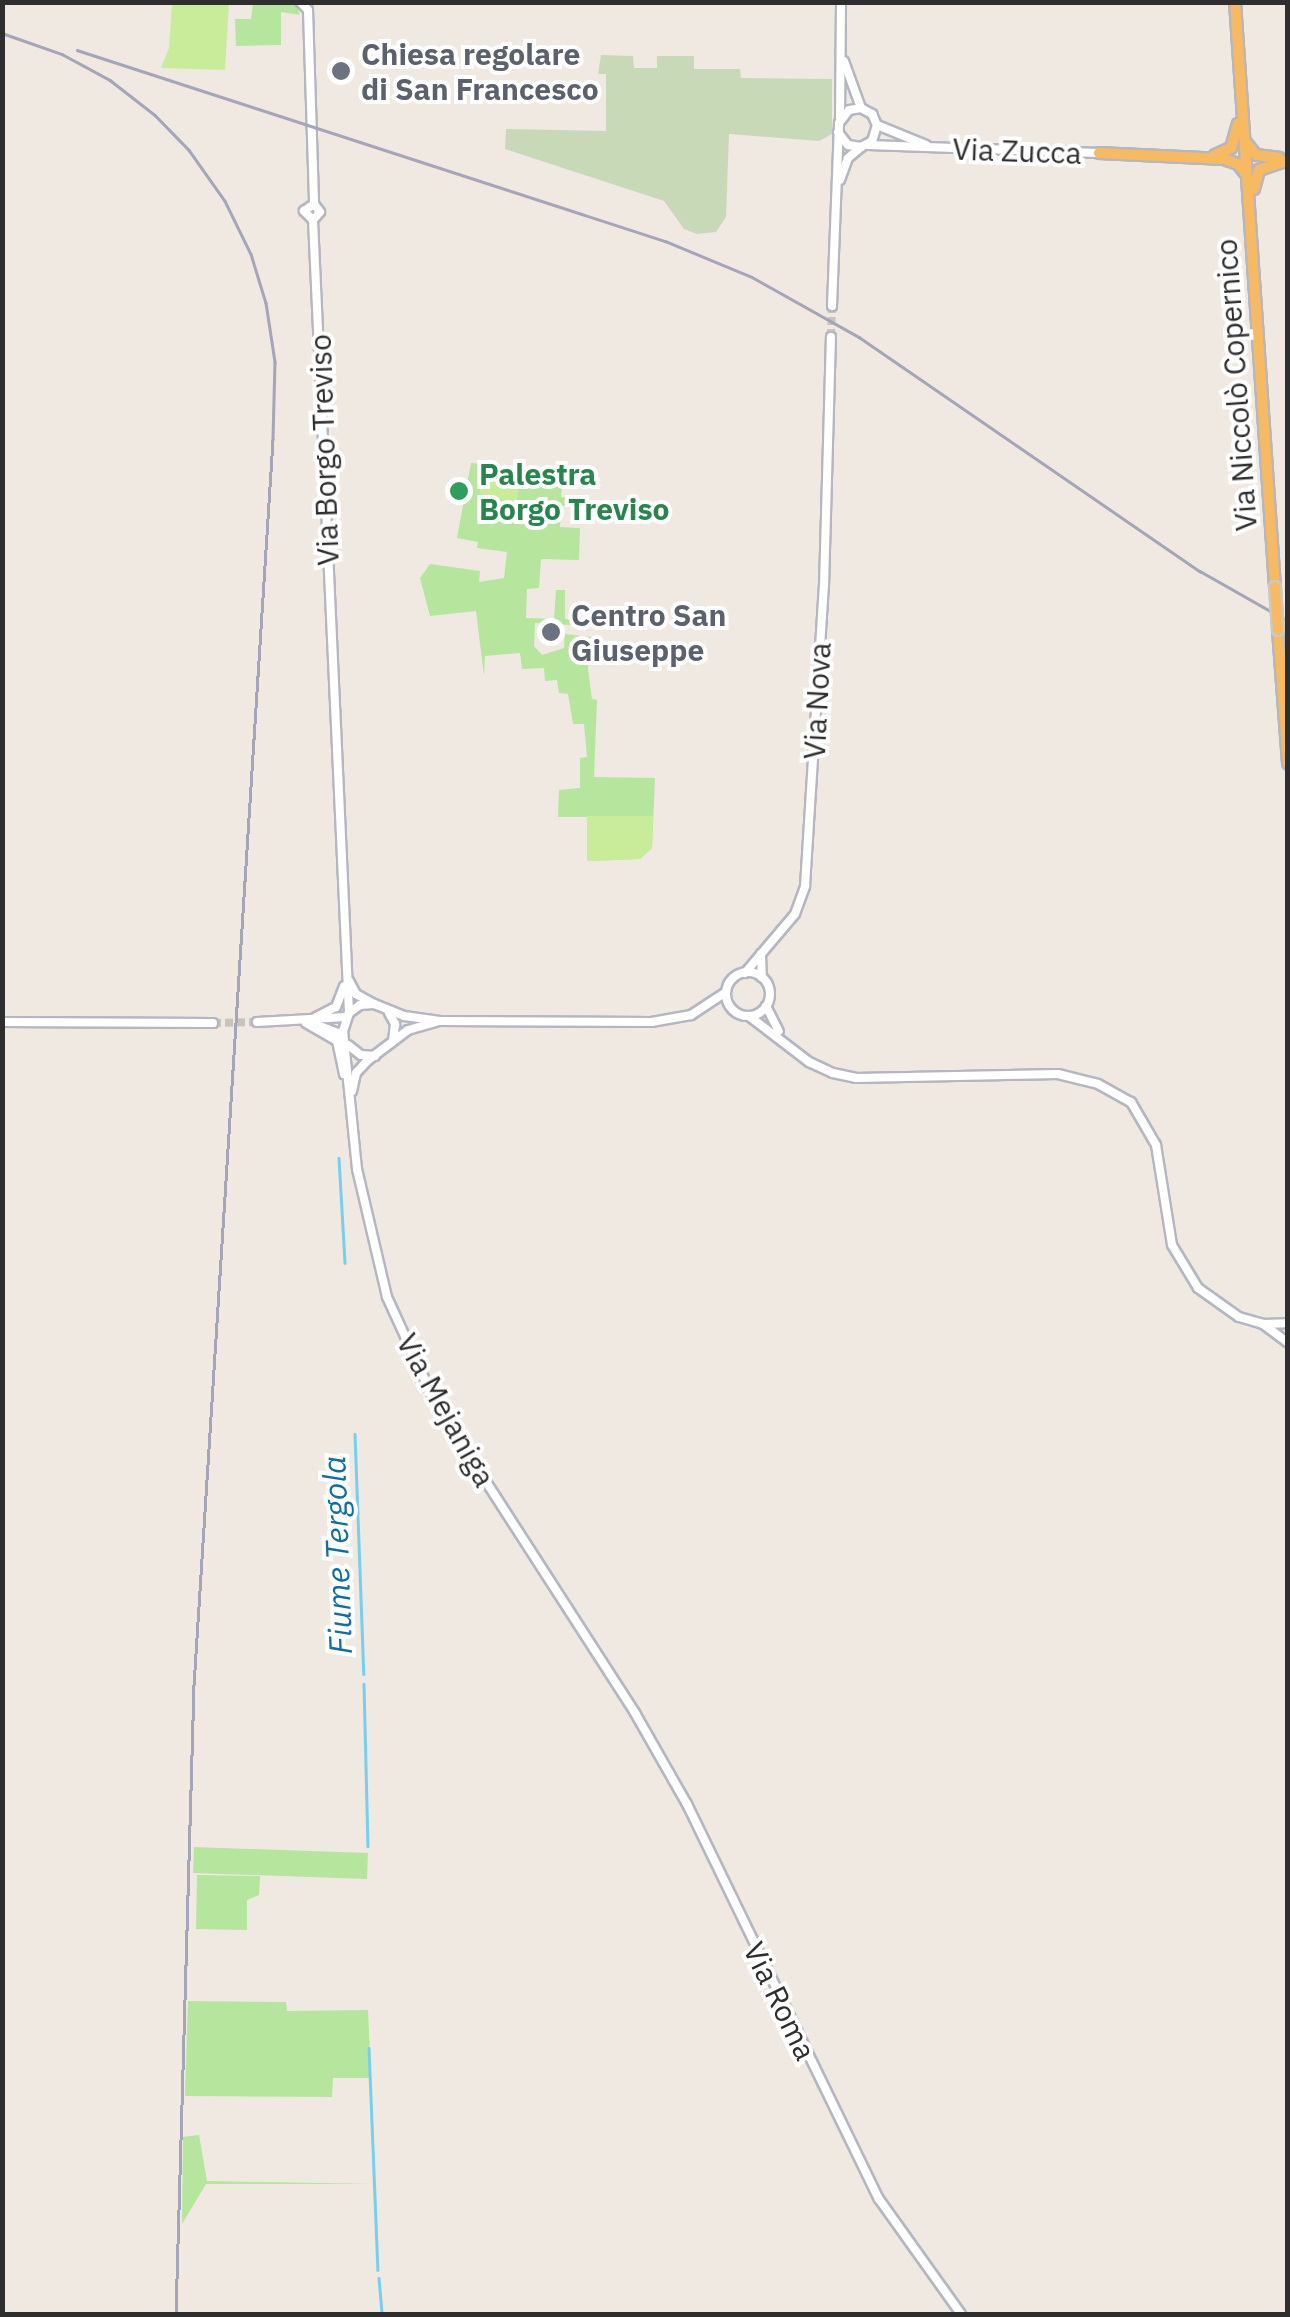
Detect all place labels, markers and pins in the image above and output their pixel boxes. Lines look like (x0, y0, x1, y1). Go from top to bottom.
place label: Chiesa regolare di San Francesco (361, 36, 599, 106)
marker: Chiesa regolare di San Francesco (330, 60, 352, 82)
place label: Palestra Borgo Treviso (479, 456, 669, 526)
marker: Palestra Borgo Treviso (448, 480, 470, 502)
place label: Centro San Giuseppe (571, 597, 726, 668)
marker: Centro San Giuseppe (540, 621, 562, 643)

